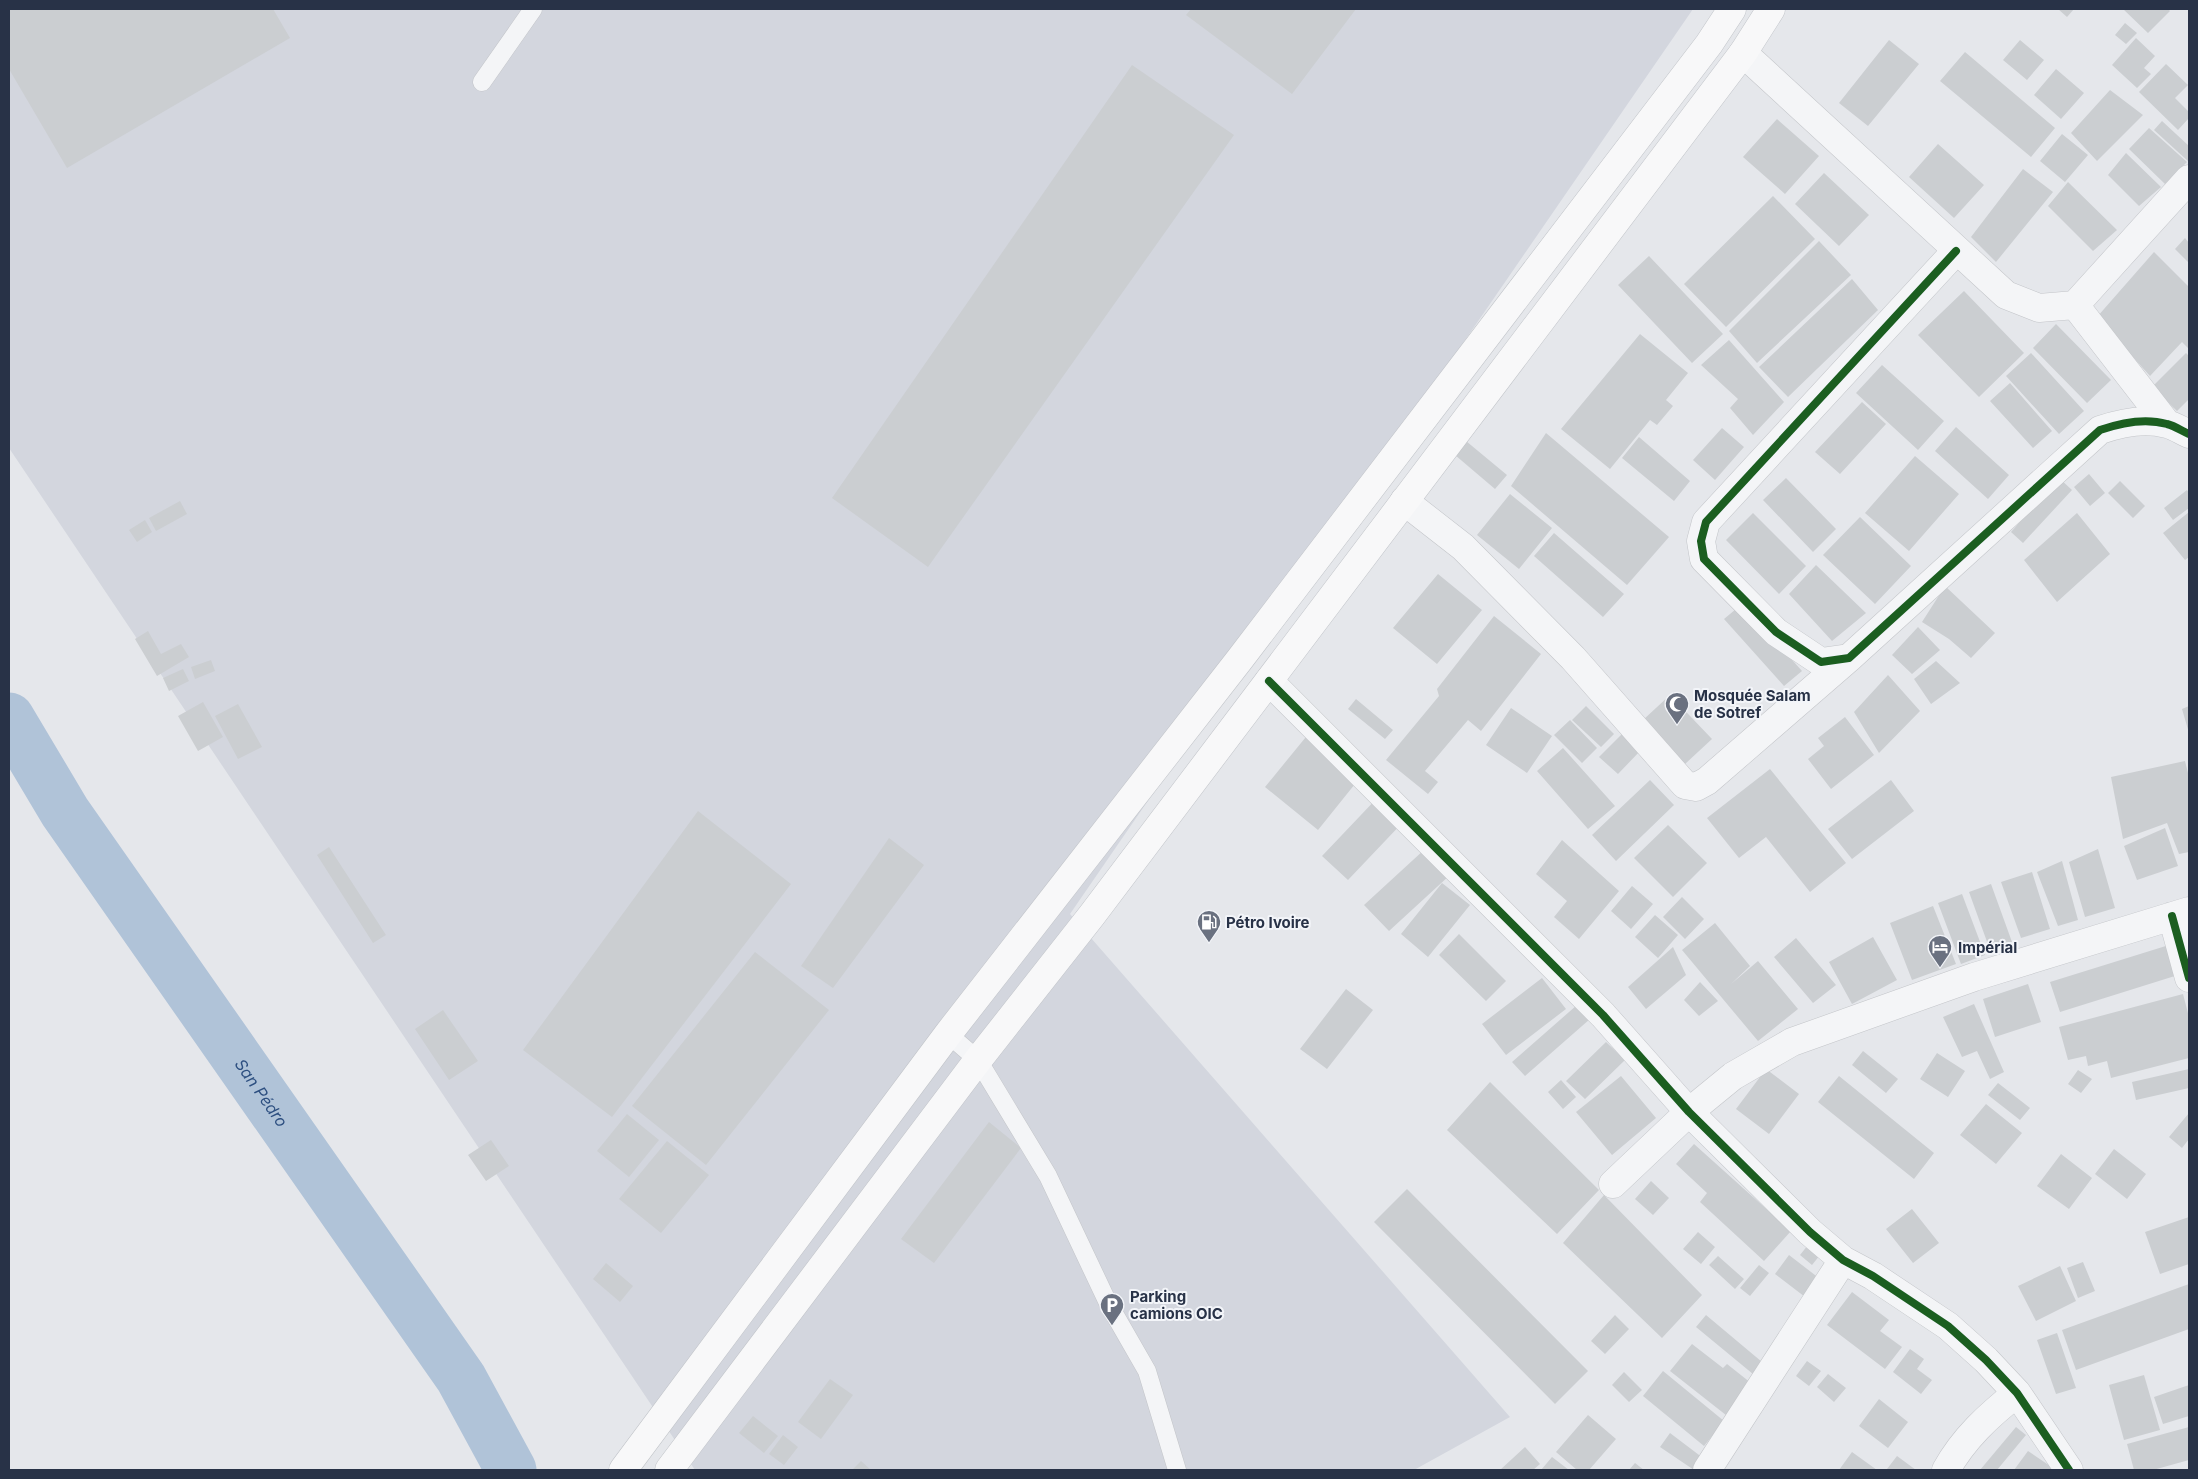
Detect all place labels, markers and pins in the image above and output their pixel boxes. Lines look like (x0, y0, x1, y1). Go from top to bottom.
place label: Mosquée Salam de Sotref (1694, 686, 1811, 722)
mosque icon: Mosquée Salam de Sotref (1664, 691, 1690, 725)
fuel station icon: Pétro Ivoire (1196, 909, 1222, 943)
place label: Pétro Ivoire (1226, 913, 1310, 932)
hotel icon: Impérial (1927, 934, 1953, 968)
place label: Impérial (1958, 938, 2017, 957)
place label: Parking camions OIC (1130, 1287, 1223, 1323)
parking icon: Parking camions OIC (1099, 1292, 1125, 1326)

